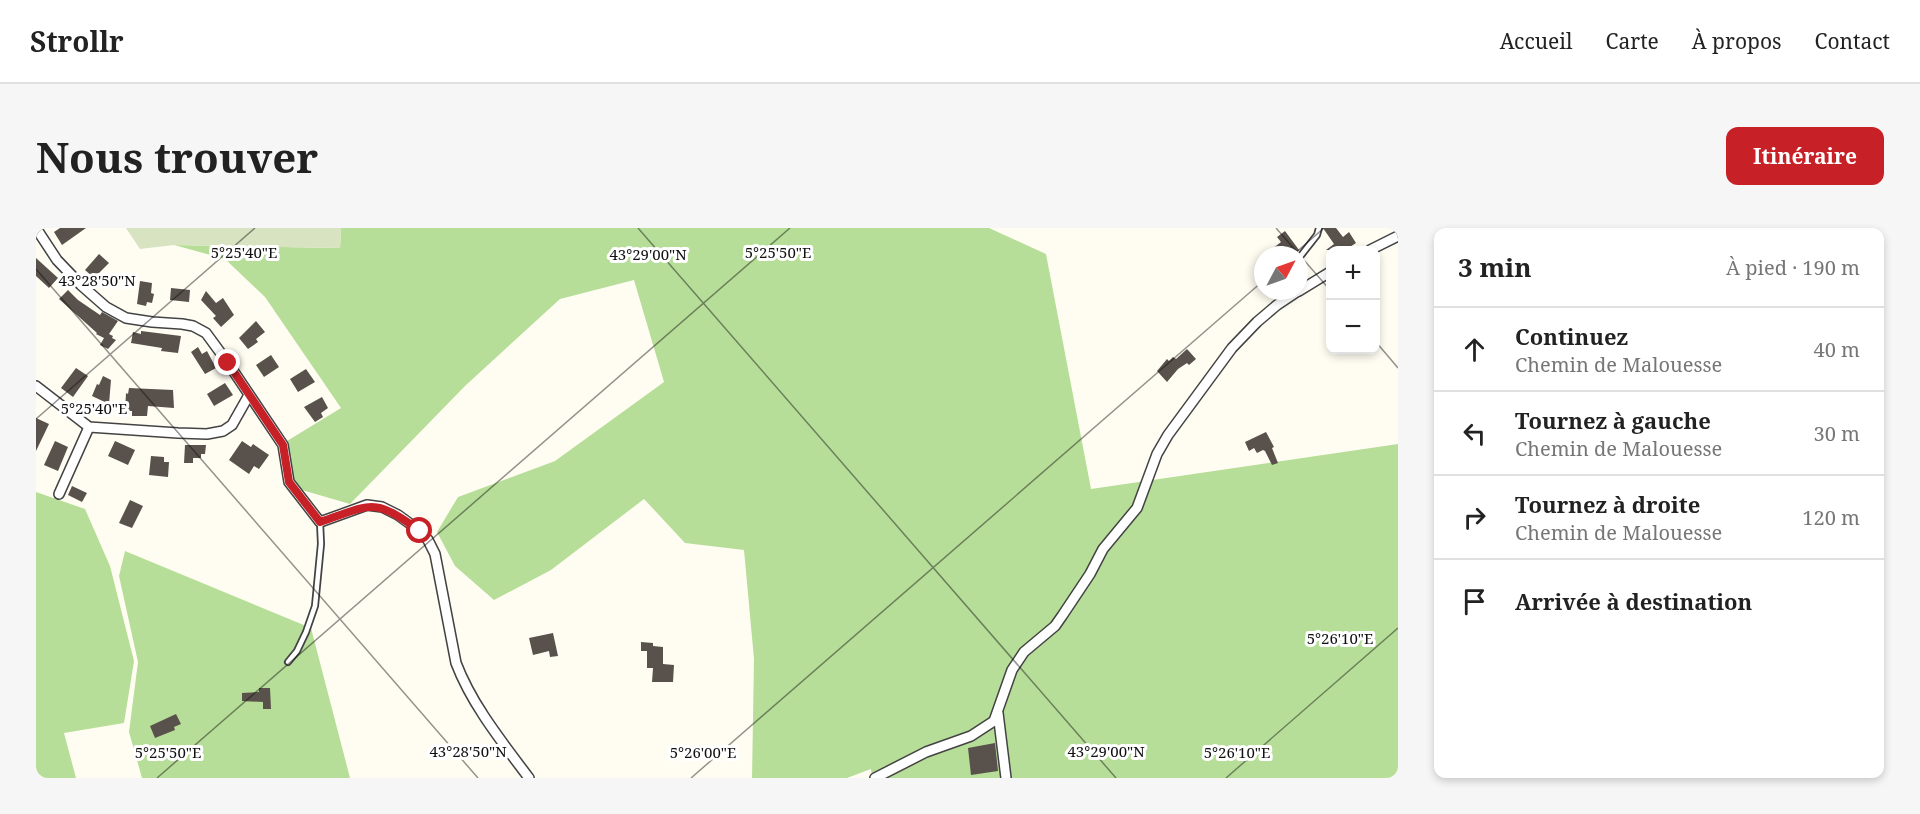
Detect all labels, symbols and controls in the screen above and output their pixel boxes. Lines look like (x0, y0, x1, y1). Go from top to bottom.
text: Strollr (30, 22, 124, 60)
text: Accueil (1500, 27, 1573, 55)
text: Carte (1606, 27, 1659, 55)
text: À propos (1692, 27, 1782, 55)
text: Contact (1815, 27, 1890, 55)
button: Itinéraire (1726, 127, 1884, 185)
text: Nous trouver (36, 128, 318, 185)
text: 5°25'40"E (211, 242, 277, 262)
text: 5°25'50"E (745, 242, 811, 262)
text: 43°29'00"N (609, 244, 687, 264)
north arrow (1254, 246, 1308, 300)
map controls (1326, 246, 1380, 354)
button: + (1326, 246, 1380, 300)
text: 3 min (1458, 249, 1532, 285)
text: À pied · 190 m (1726, 254, 1860, 281)
text: 43°28'50"N (58, 270, 136, 290)
button: − (1326, 300, 1380, 354)
text: Continuez (1515, 321, 1628, 351)
icon: ahead (1458, 333, 1491, 366)
text: 40 m (1814, 336, 1860, 363)
route end (214, 349, 240, 375)
text: Chemin de Malouesse (1515, 351, 1722, 378)
text: 5°25'40"E (61, 398, 127, 418)
text: Tournez à gauche (1515, 405, 1711, 435)
icon: left (1458, 417, 1491, 450)
text: 30 m (1814, 420, 1860, 447)
text: Chemin de Malouesse (1515, 435, 1722, 462)
text: Tournez à droite (1515, 489, 1700, 519)
icon: right (1458, 501, 1491, 534)
text: 120 m (1802, 504, 1860, 531)
route start (406, 517, 432, 543)
text: Chemin de Malouesse (1515, 519, 1722, 546)
icon: arrive (1458, 585, 1491, 618)
text: Arrivée à destination (1515, 586, 1752, 616)
text: 5°26'10"E (1307, 628, 1373, 648)
text: 43°28'50"N (429, 741, 507, 761)
text: 43°29'00"N (1067, 741, 1145, 761)
text: 5°25'50"E (135, 742, 201, 762)
text: 5°26'00"E (670, 742, 736, 762)
text: 5°26'10"E (1204, 742, 1270, 762)

